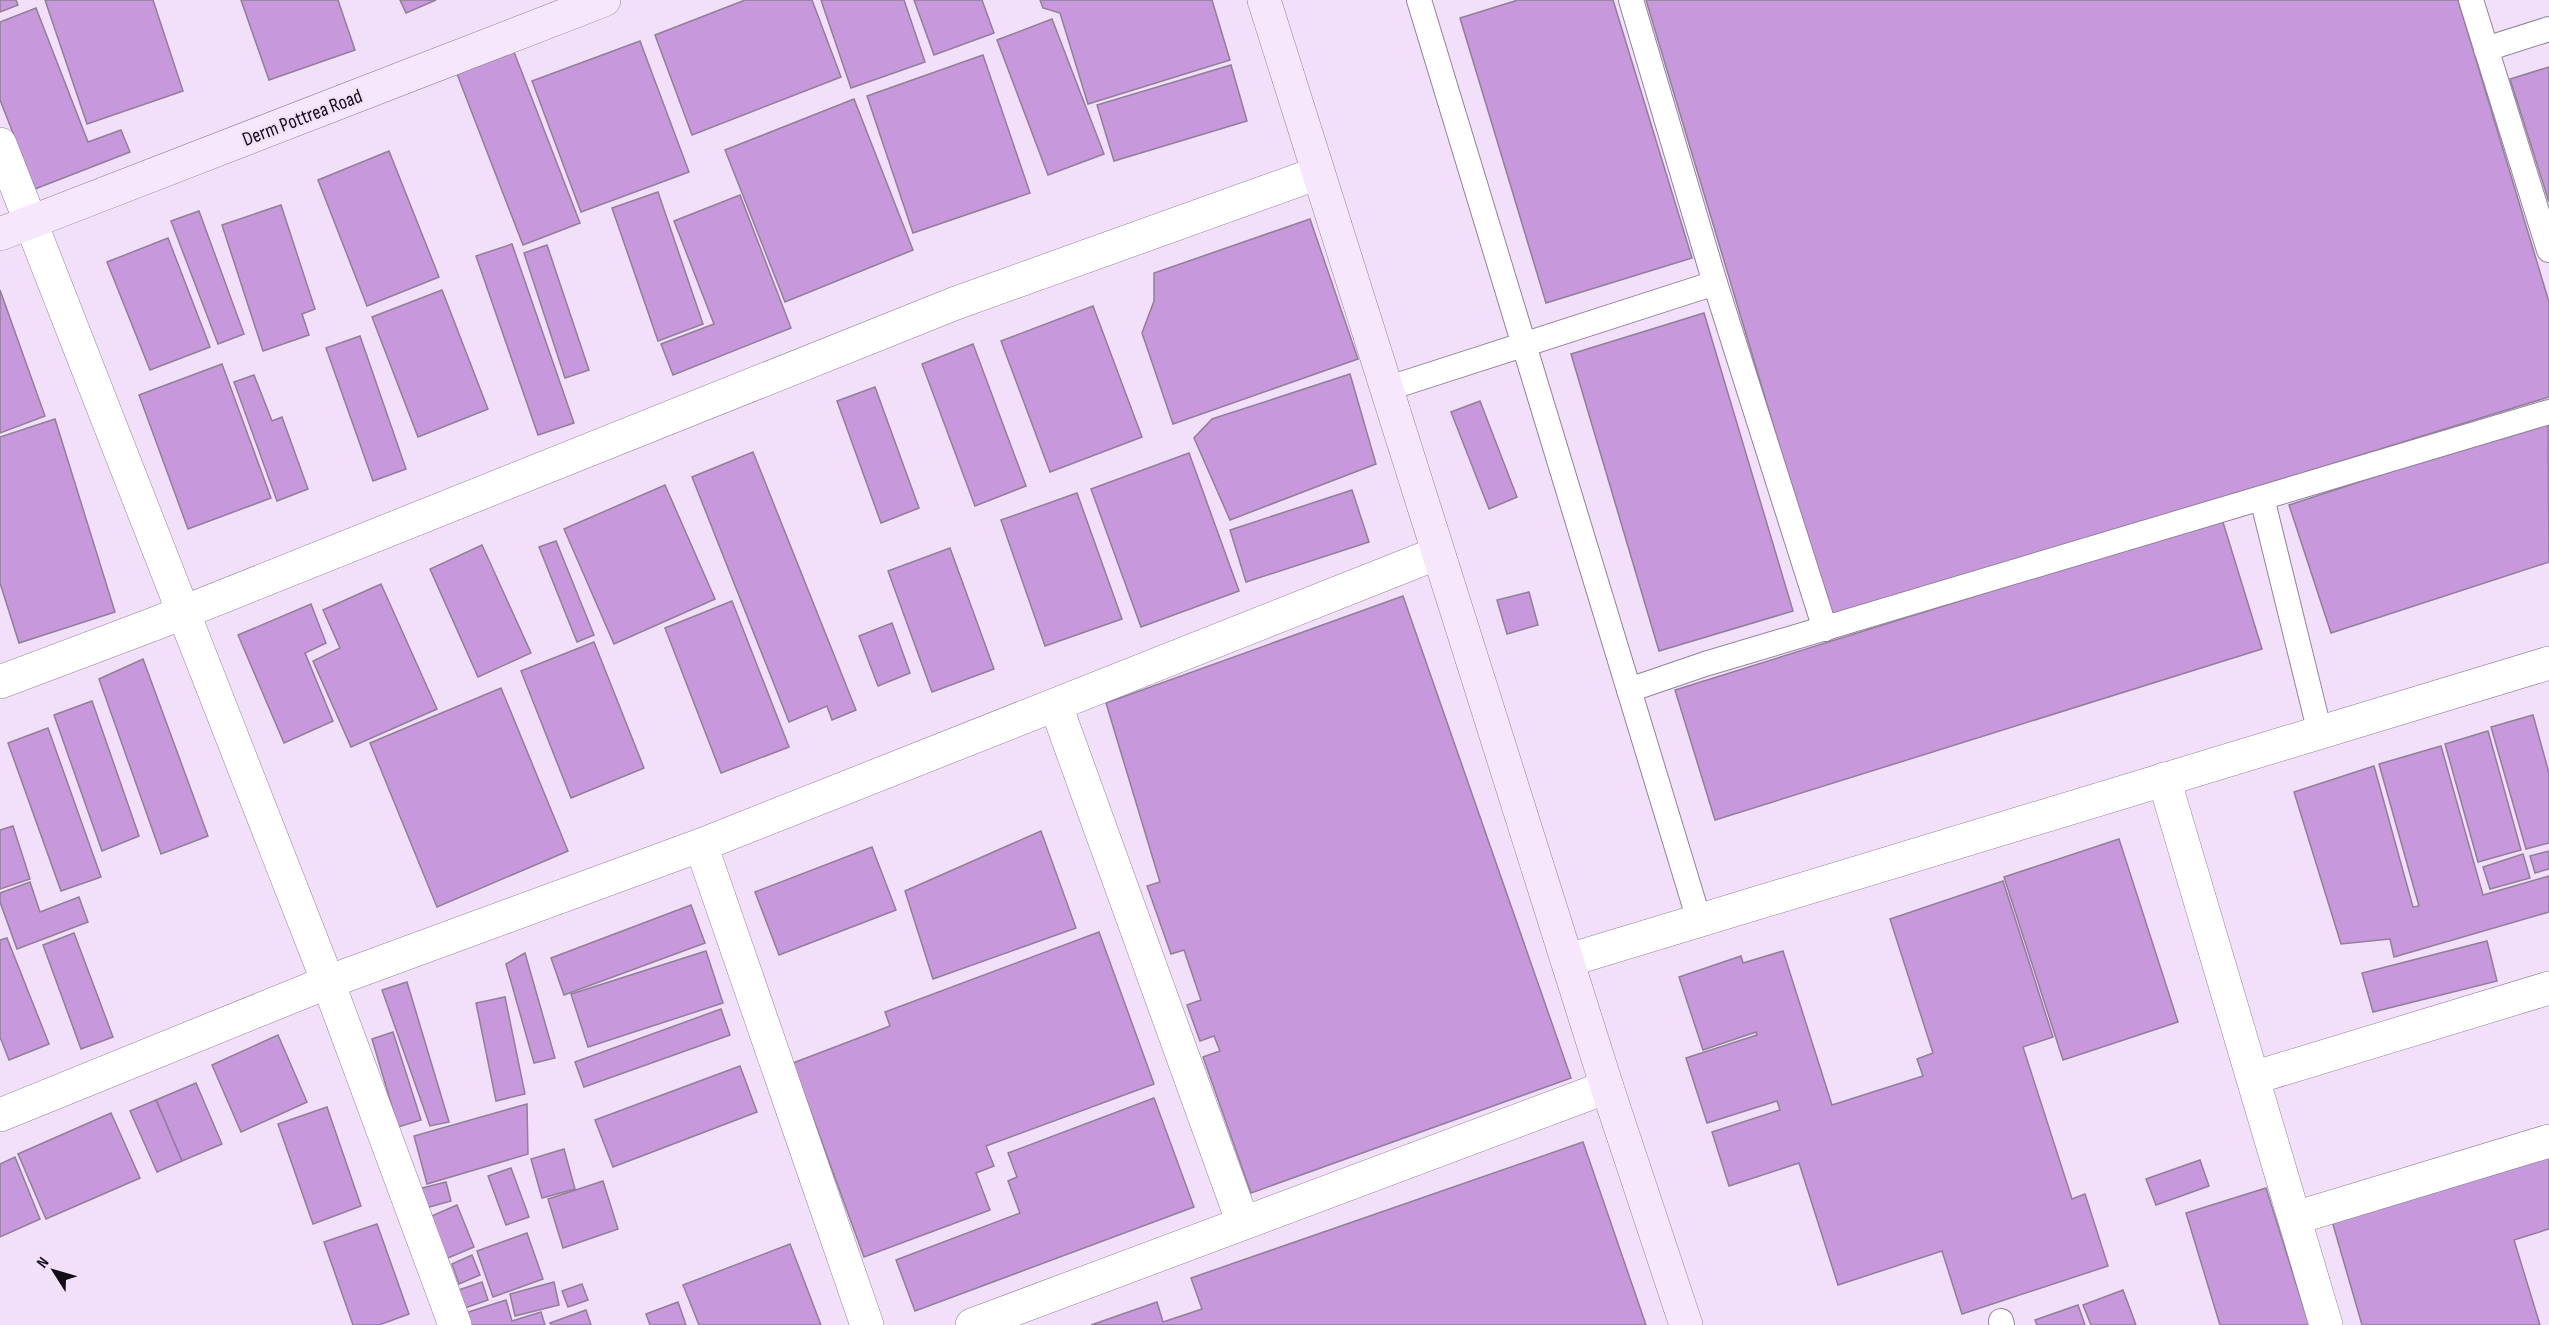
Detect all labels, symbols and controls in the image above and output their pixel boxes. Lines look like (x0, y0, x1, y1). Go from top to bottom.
street label: Derm Pottrea Road (239, 84, 366, 152)
north arrow (24, 1241, 84, 1301)
text: N (33, 1254, 53, 1272)

